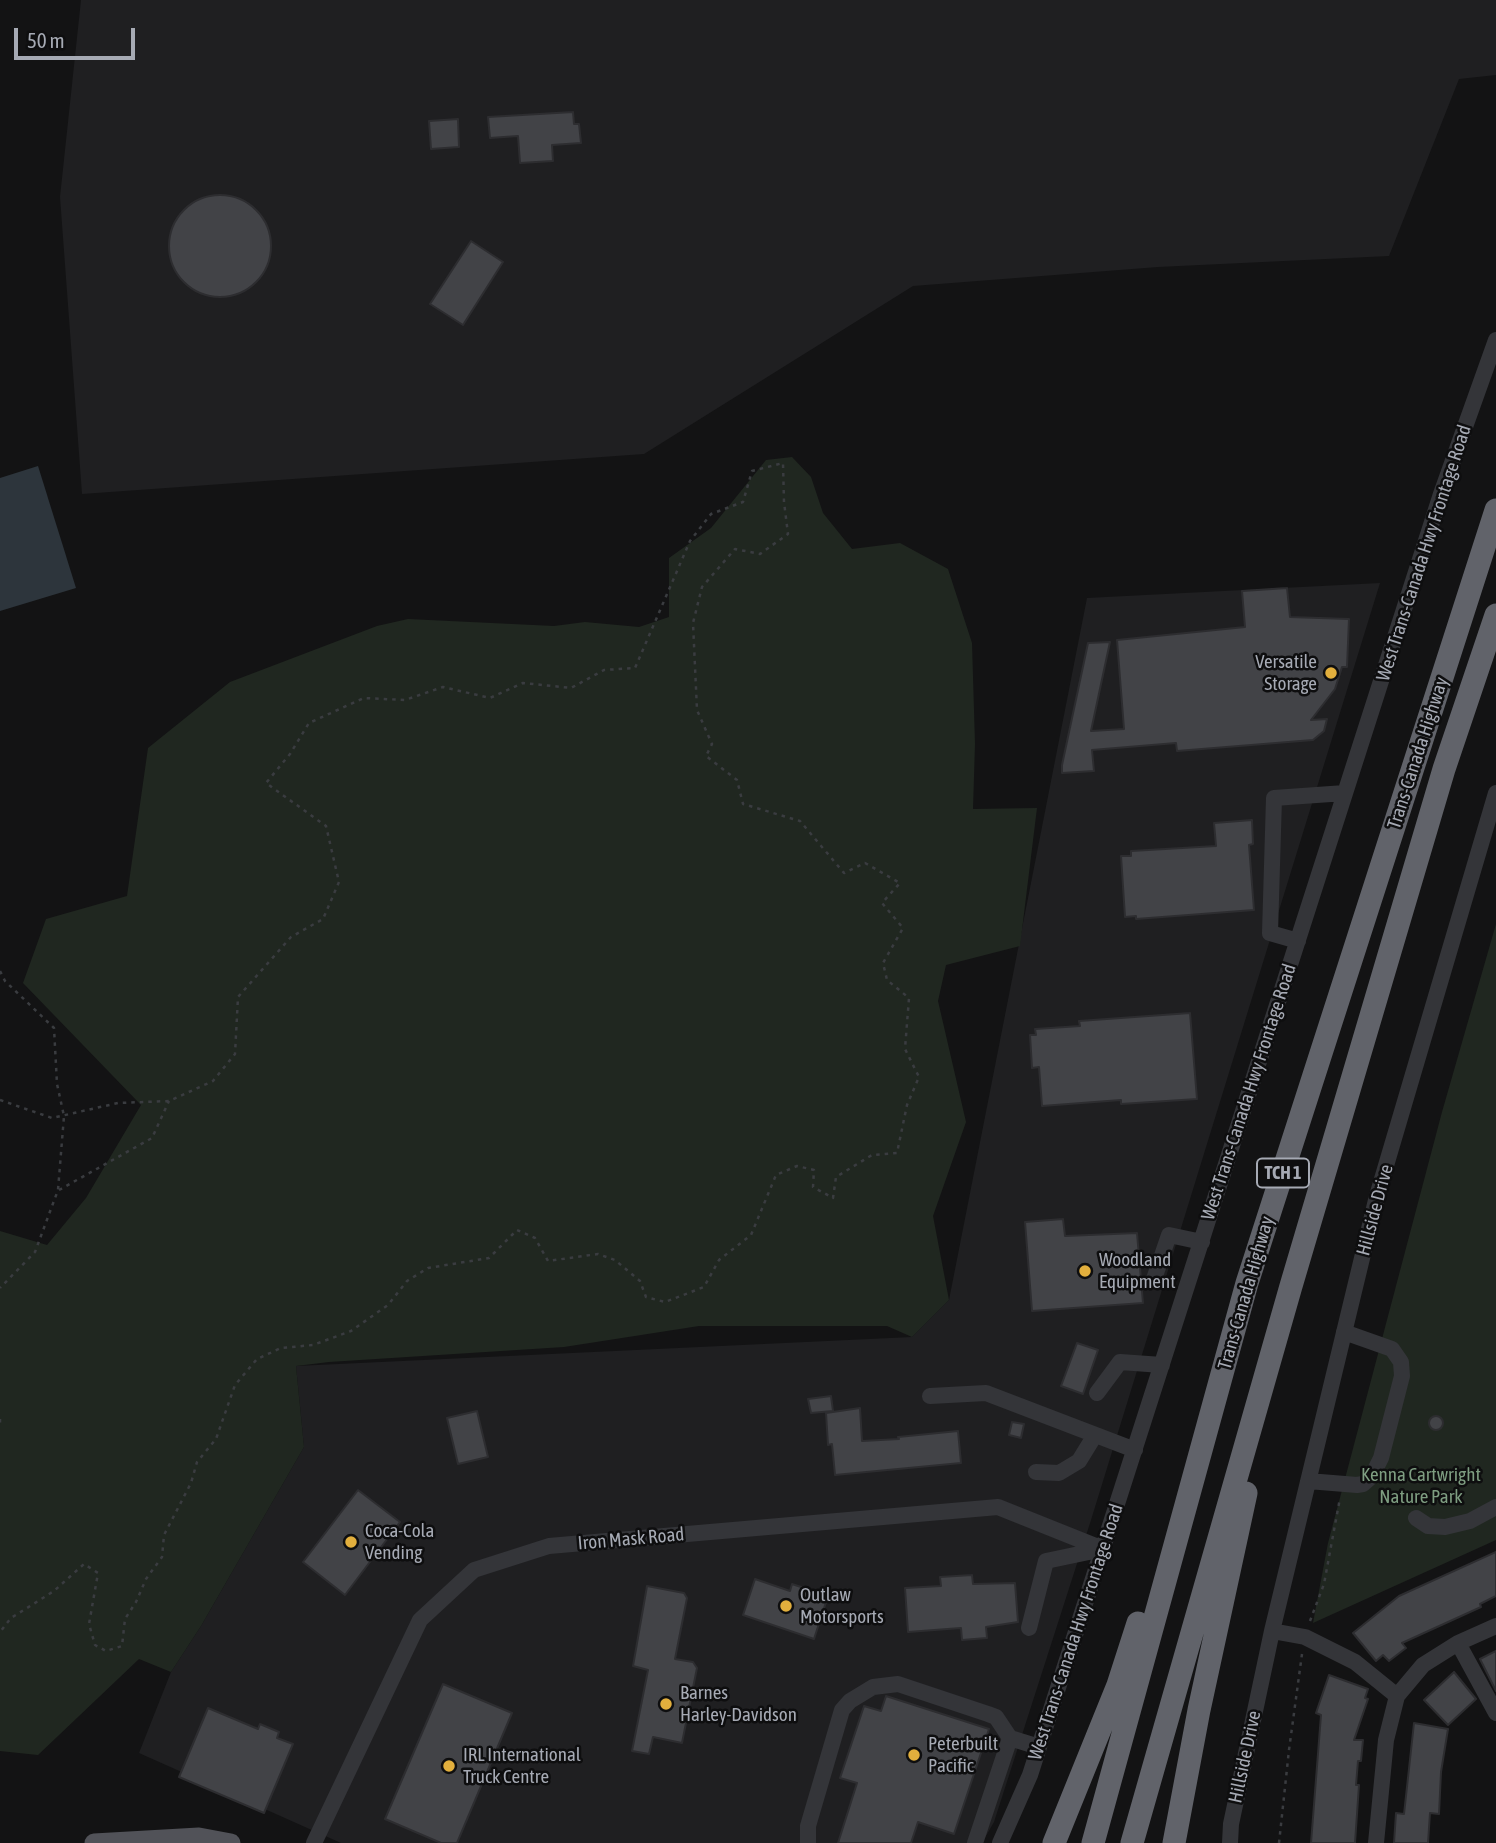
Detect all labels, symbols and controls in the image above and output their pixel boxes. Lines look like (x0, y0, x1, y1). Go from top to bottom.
scale bar (18, 14, 138, 58)
text: 50 m (27, 28, 65, 52)
street label: West Trans-Canada Hwy Frontage Road (1372, 422, 1476, 684)
place label: Versatile Storage (1255, 651, 1317, 695)
marker: Versatile Storage (1323, 665, 1339, 681)
street label: Trans-Canada Highway (1383, 674, 1453, 832)
street label: West Trans-Canada Hwy Frontage Road (1197, 961, 1301, 1223)
road number: TCH 1 (1257, 1158, 1309, 1188)
street label: Hillside Drive (1352, 1162, 1398, 1258)
street label: Trans-Canada Highway (1213, 1214, 1279, 1372)
place label: Woodland Equipment (1099, 1249, 1176, 1293)
marker: Woodland Equipment (1077, 1263, 1093, 1279)
park label: Kenna Cartwright Nature Park (1361, 1464, 1481, 1508)
street label: West Trans-Canada Hwy Frontage Road (1024, 1501, 1128, 1763)
place label: Coca-Cola Vending (365, 1520, 434, 1564)
street label: Iron Mask Road (577, 1523, 685, 1555)
marker: Coca-Cola Vending (343, 1534, 359, 1550)
place label: Outlaw Motorsports (800, 1584, 884, 1628)
marker: Outlaw Motorsports (778, 1598, 794, 1614)
place label: Barnes Harley-Davidson (680, 1682, 797, 1726)
marker: Barnes Harley-Davidson (658, 1696, 674, 1712)
street label: Hillside Drive (1224, 1709, 1266, 1805)
place label: Peterbuilt Pacific (928, 1733, 998, 1777)
place label: IRL International Truck Centre (463, 1744, 581, 1788)
marker: Peterbuilt Pacific (906, 1747, 922, 1763)
marker: IRL International Truck Centre (441, 1758, 457, 1774)

